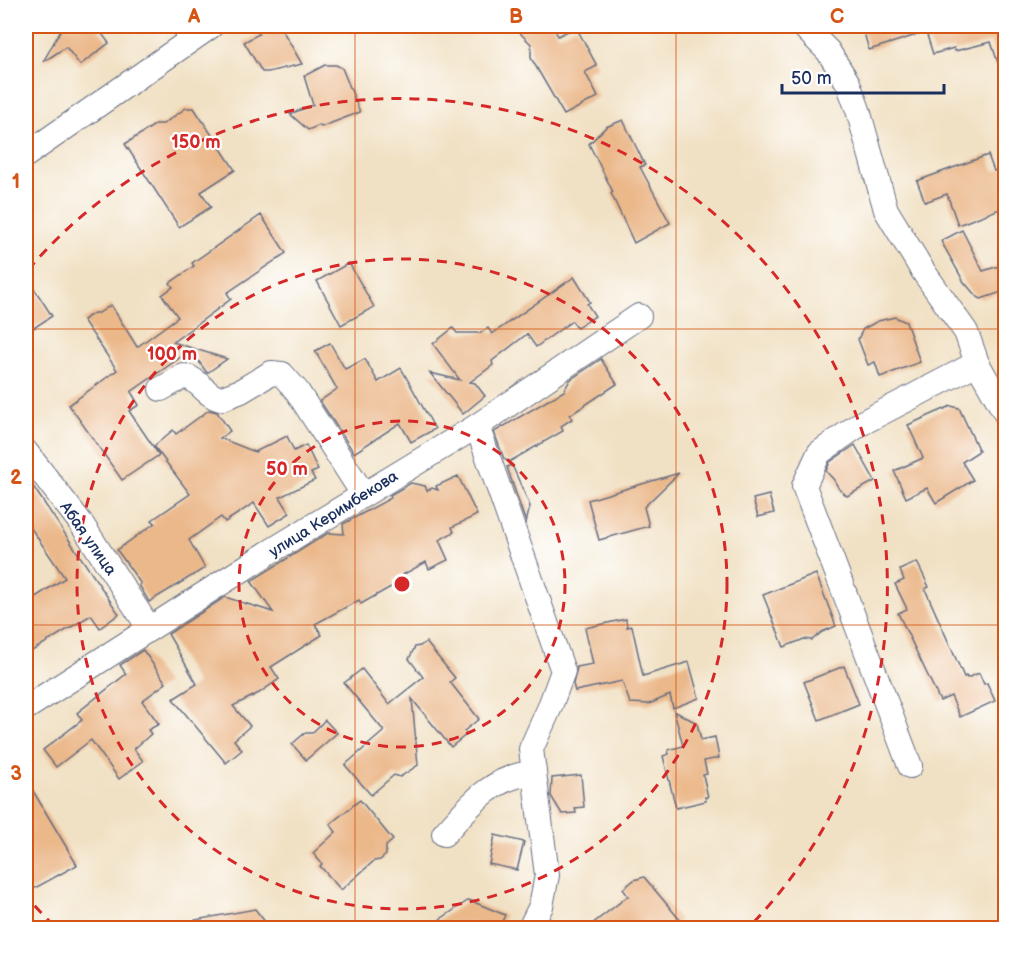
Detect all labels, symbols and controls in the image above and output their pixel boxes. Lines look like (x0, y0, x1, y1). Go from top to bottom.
text: A (187, 5, 201, 29)
text: B (509, 5, 523, 29)
text: C (830, 5, 844, 29)
scale bar (782, 57, 944, 95)
text: 50 m (791, 68, 832, 89)
text: 150 m (171, 132, 221, 153)
text: 1 (12, 170, 20, 194)
text: 100 m (147, 344, 197, 365)
text: 50 m (266, 459, 308, 480)
text: 2 (10, 466, 22, 490)
street label: улица Керимбекова (266, 467, 402, 562)
street label: Абая улица (55, 498, 120, 580)
centre of rings (392, 574, 412, 594)
text: 3 (10, 762, 22, 786)

